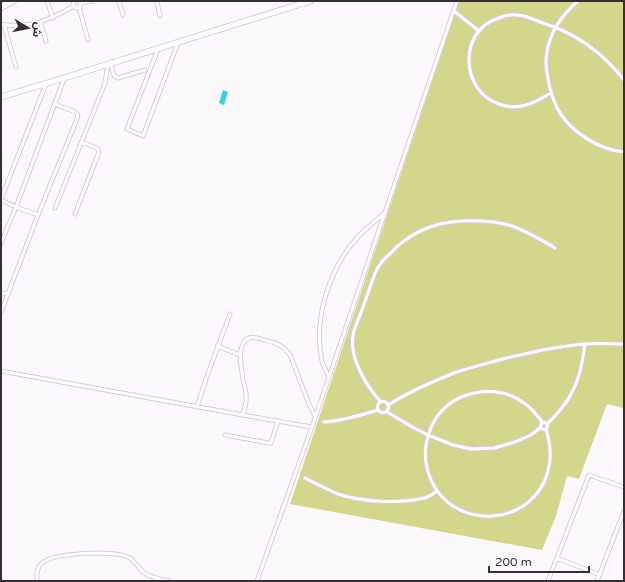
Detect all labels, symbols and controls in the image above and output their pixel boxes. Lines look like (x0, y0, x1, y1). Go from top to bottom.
north arrow (8, 8, 48, 48)
text: ش (30, 21, 45, 38)
scale bar (489, 548, 589, 574)
text: 200 m (495, 555, 532, 569)

